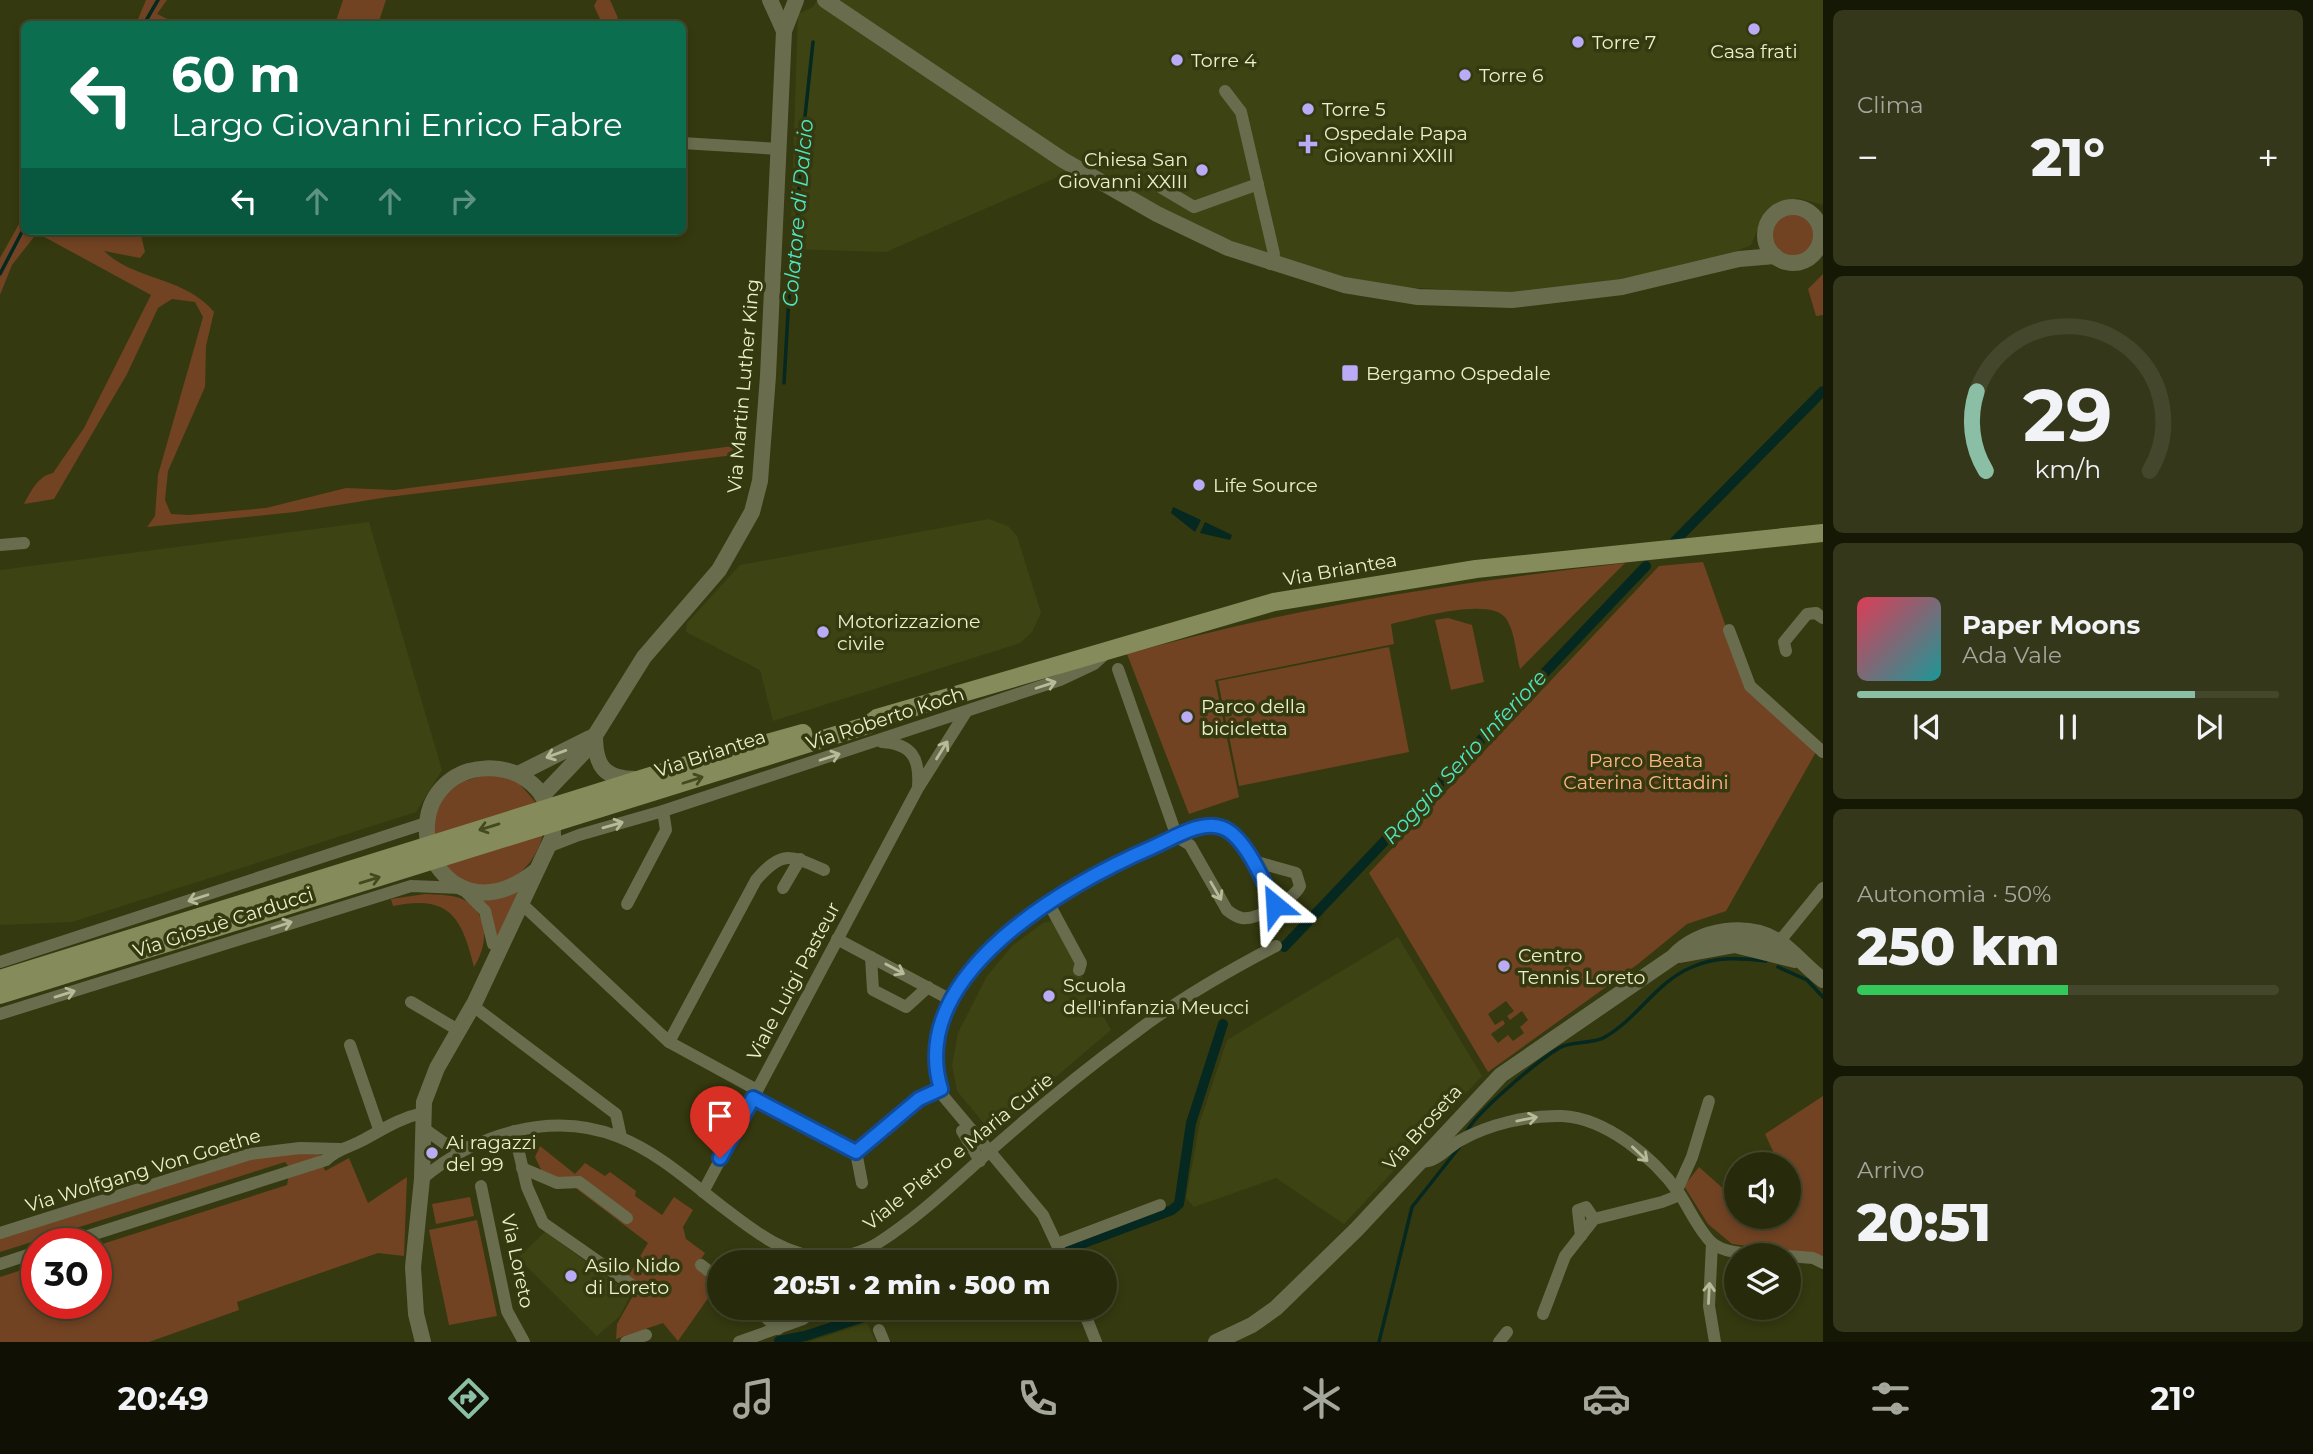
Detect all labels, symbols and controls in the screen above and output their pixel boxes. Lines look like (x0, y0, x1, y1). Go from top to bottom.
marker: Casa frati (1746, 21, 1762, 37)
place label: Torre 7 (1592, 31, 1656, 54)
marker: Torre 7 (1570, 34, 1586, 50)
place label: Casa frati (1710, 40, 1798, 63)
text: 60 m (171, 45, 301, 104)
icon: left (56, 49, 147, 140)
place label: Torre 4 (1191, 49, 1257, 72)
marker: Torre 4 (1169, 52, 1185, 68)
place label: Torre 6 (1479, 64, 1544, 87)
marker: Torre 6 (1457, 67, 1473, 83)
text: Clima (1857, 91, 1924, 119)
place label: Torre 5 (1322, 98, 1386, 121)
marker: Torre 5 (1300, 101, 1316, 117)
text: Largo Giovanni Enrico Fabre (171, 105, 623, 144)
water label: Colatore di Dalcio (777, 118, 818, 308)
place label: Ospedale Papa Giovanni XXIII (1324, 122, 1468, 167)
text: 21° (2031, 126, 2105, 189)
marker: Ospedale Papa Giovanni XXIII (1298, 134, 1318, 154)
text: − (1857, 134, 1879, 181)
text: + (2257, 134, 2279, 181)
place label: Chiesa San Giovanni XXIII (1058, 148, 1188, 193)
marker: Chiesa San Giovanni XXIII (1194, 162, 1210, 178)
icon: left (225, 182, 263, 220)
icon: ahead (298, 182, 336, 220)
icon: ahead (371, 182, 409, 220)
icon: right (444, 182, 482, 220)
street label: Via Martin Luther King (723, 278, 764, 494)
place label: Bergamo Ospedale (1366, 362, 1551, 385)
marker: Bergamo Ospedale (1340, 363, 1360, 383)
text: 29 (2023, 371, 2113, 459)
text: km/h (2035, 453, 2101, 483)
place label: Life Source (1213, 474, 1318, 497)
marker: Life Source (1191, 477, 1207, 493)
street label: Via Briantea (1281, 548, 1399, 591)
text: Paper Moons (1962, 609, 2140, 641)
place label: Motorizzazione civile (837, 610, 981, 655)
marker: Motorizzazione civile (815, 624, 831, 640)
text: Ada Vale (1962, 641, 2062, 669)
water label: Roggia Serio Inferiore (1377, 664, 1552, 849)
one-way arrow (1034, 678, 1056, 690)
street label: Via Roberto Koch (803, 682, 967, 755)
place label: Parco della bicicletta (1201, 695, 1306, 740)
icon: previous (1908, 708, 1946, 746)
icon: pause (2049, 708, 2087, 746)
icon: next (2190, 708, 2228, 746)
marker: Parco della bicicletta (1179, 709, 1195, 725)
street label: Via Briantea (652, 725, 768, 782)
one-way arrow (935, 740, 949, 760)
one-way arrow (545, 748, 567, 761)
park label: Parco Beata Caterina Cittadini (1563, 749, 1729, 794)
one-way arrow (819, 750, 841, 763)
one-way arrow (682, 773, 704, 785)
one-way arrow (601, 818, 624, 831)
one-way arrow (479, 822, 501, 835)
position arrow (1238, 868, 1312, 942)
one-way arrow (358, 873, 380, 886)
one-way arrow (1210, 880, 1223, 901)
text: Autonomia · 50% (1857, 880, 2051, 908)
street label: Via Giosuè Carducci (130, 882, 316, 962)
one-way arrow (187, 893, 209, 905)
street label: Viale Luigi Pasteur (742, 898, 845, 1064)
text: 250 km (1857, 915, 2060, 978)
one-way arrow (270, 918, 292, 930)
place label: Centro Tennis Loreto (1518, 944, 1646, 989)
marker: Centro Tennis Loreto (1496, 958, 1512, 974)
one-way arrow (884, 963, 905, 977)
place label: Scuola dell'infanzia Meucci (1063, 974, 1249, 1019)
one-way arrow (54, 987, 76, 1000)
marker: Scuola dell'infanzia Meucci (1041, 988, 1057, 1004)
street label: Viale Pietro e Maria Curie (859, 1068, 1058, 1235)
street label: Via Broseta (1378, 1080, 1467, 1175)
pin (690, 1086, 750, 1158)
icon: arrive (701, 1097, 739, 1135)
one-way arrow (1515, 1111, 1538, 1125)
street label: Via Wolfgang Von Goethe (23, 1124, 264, 1217)
place label: Ai ragazzi del 99 (446, 1131, 537, 1176)
marker: Ai ragazzi del 99 (424, 1145, 440, 1161)
one-way arrow (1631, 1146, 1649, 1162)
map controls (1724, 1152, 1801, 1320)
button: sound (1724, 1152, 1801, 1229)
text: Arrivo (1857, 1156, 1924, 1184)
text: 20:51 (1857, 1191, 1991, 1254)
street label: Via Loreto (496, 1212, 539, 1310)
speed limit sign: 30 (21, 1228, 112, 1319)
button: layers (1724, 1243, 1801, 1320)
place label: Asilo Nido di Loreto (585, 1254, 680, 1299)
marker: Asilo Nido di Loreto (563, 1268, 579, 1284)
text: 20:51 · 2 min · 500 m (774, 1269, 1050, 1301)
one-way arrow (1703, 1282, 1716, 1305)
icon: directions (444, 1374, 493, 1423)
icon: music (729, 1374, 778, 1423)
icon: phone (1013, 1374, 1062, 1423)
icon: climate (1297, 1374, 1346, 1423)
icon: car (1582, 1374, 1631, 1423)
icon: filters (1866, 1374, 1915, 1423)
text: 20:49 (118, 1379, 209, 1418)
text: 21° (2151, 1379, 2195, 1418)

